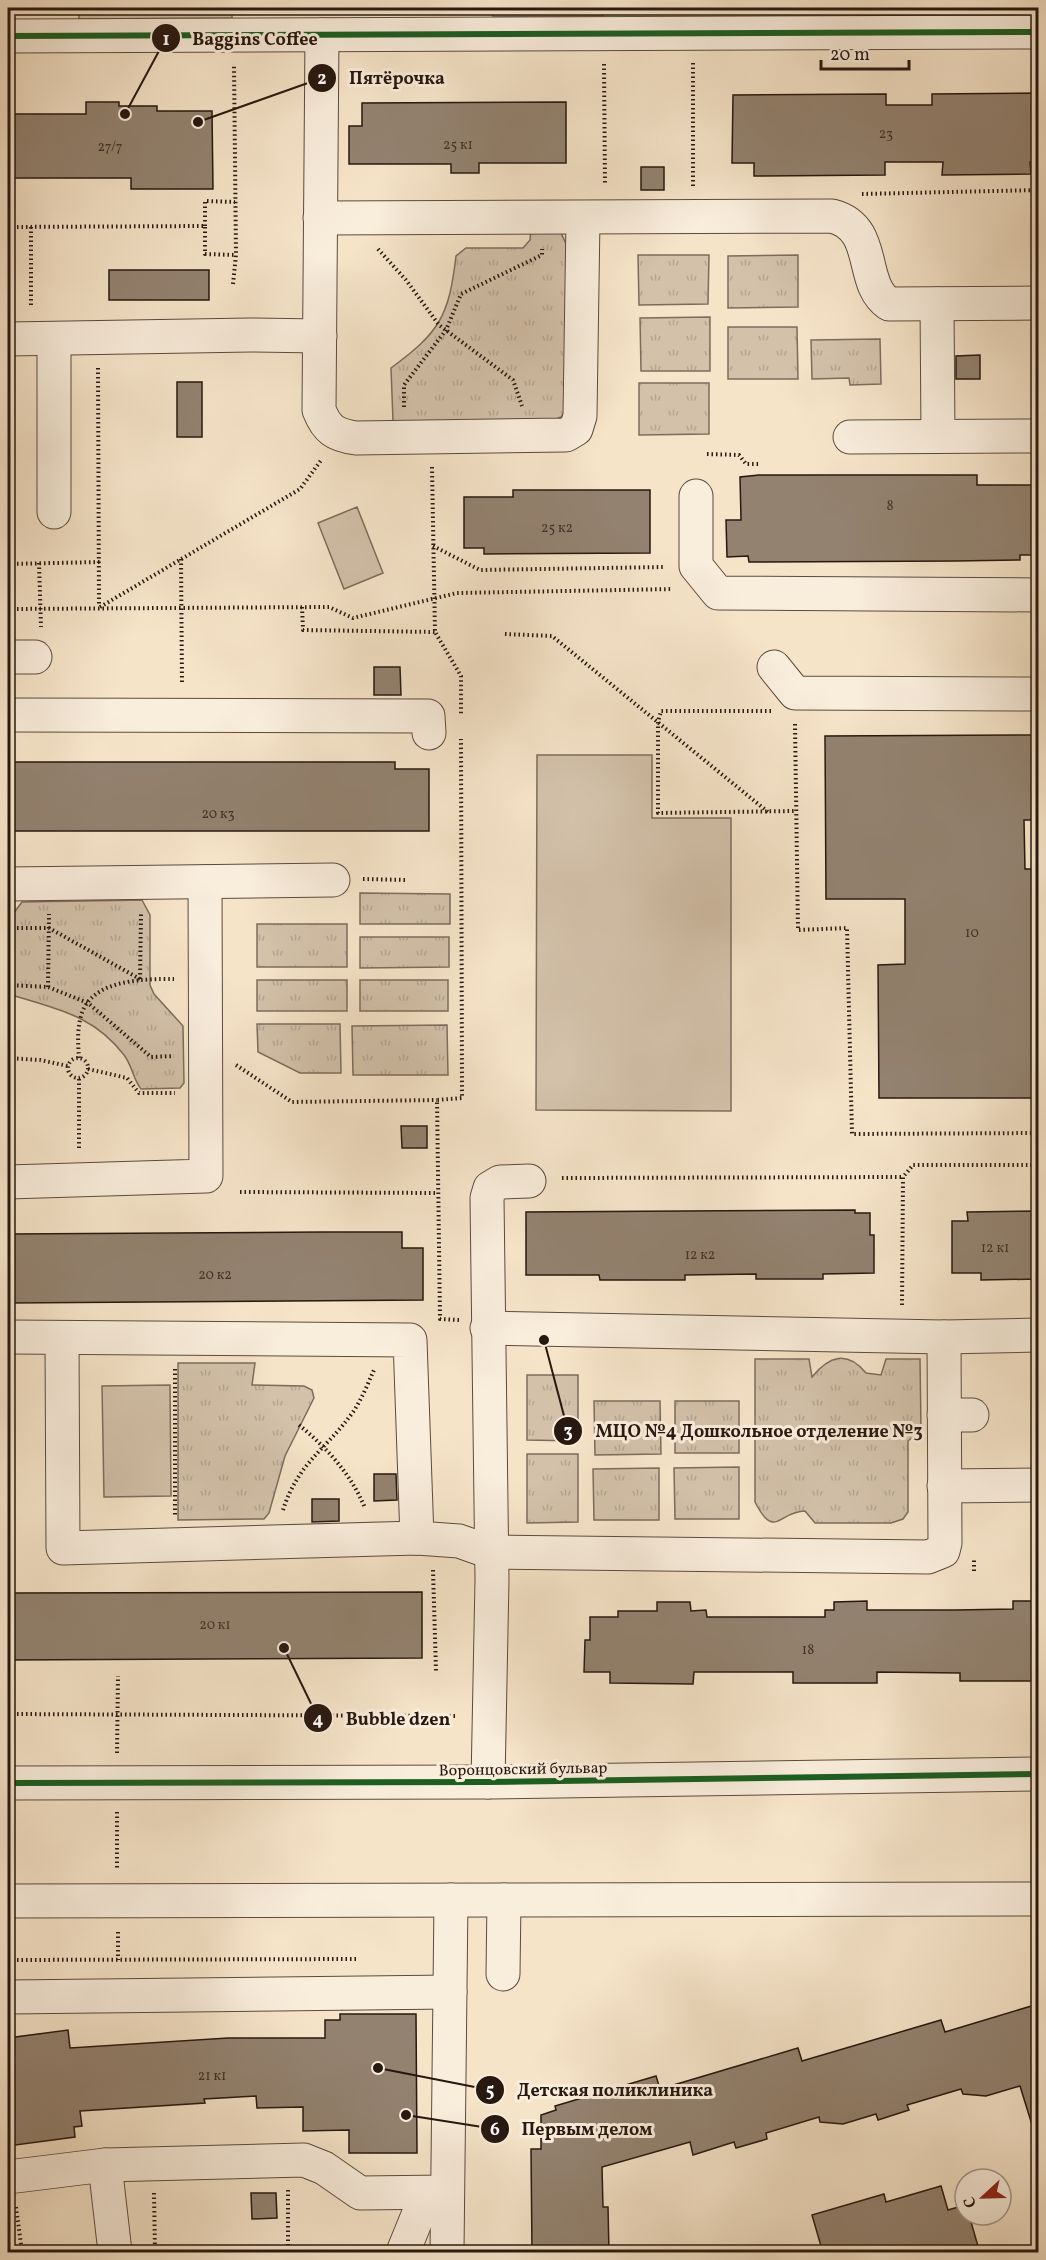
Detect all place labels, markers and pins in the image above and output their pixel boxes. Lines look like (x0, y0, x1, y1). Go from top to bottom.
callout: Baggins Coffee (151, 20, 330, 56)
callout: Пятёрочка (307, 60, 457, 96)
callout: МЦО №4 Дошкольное отделение №3 (553, 1413, 934, 1449)
callout: Bubble dzen (303, 1700, 462, 1736)
callout: Детская поликлиника (475, 2072, 725, 2108)
callout: Первым делом (480, 2111, 665, 2147)

